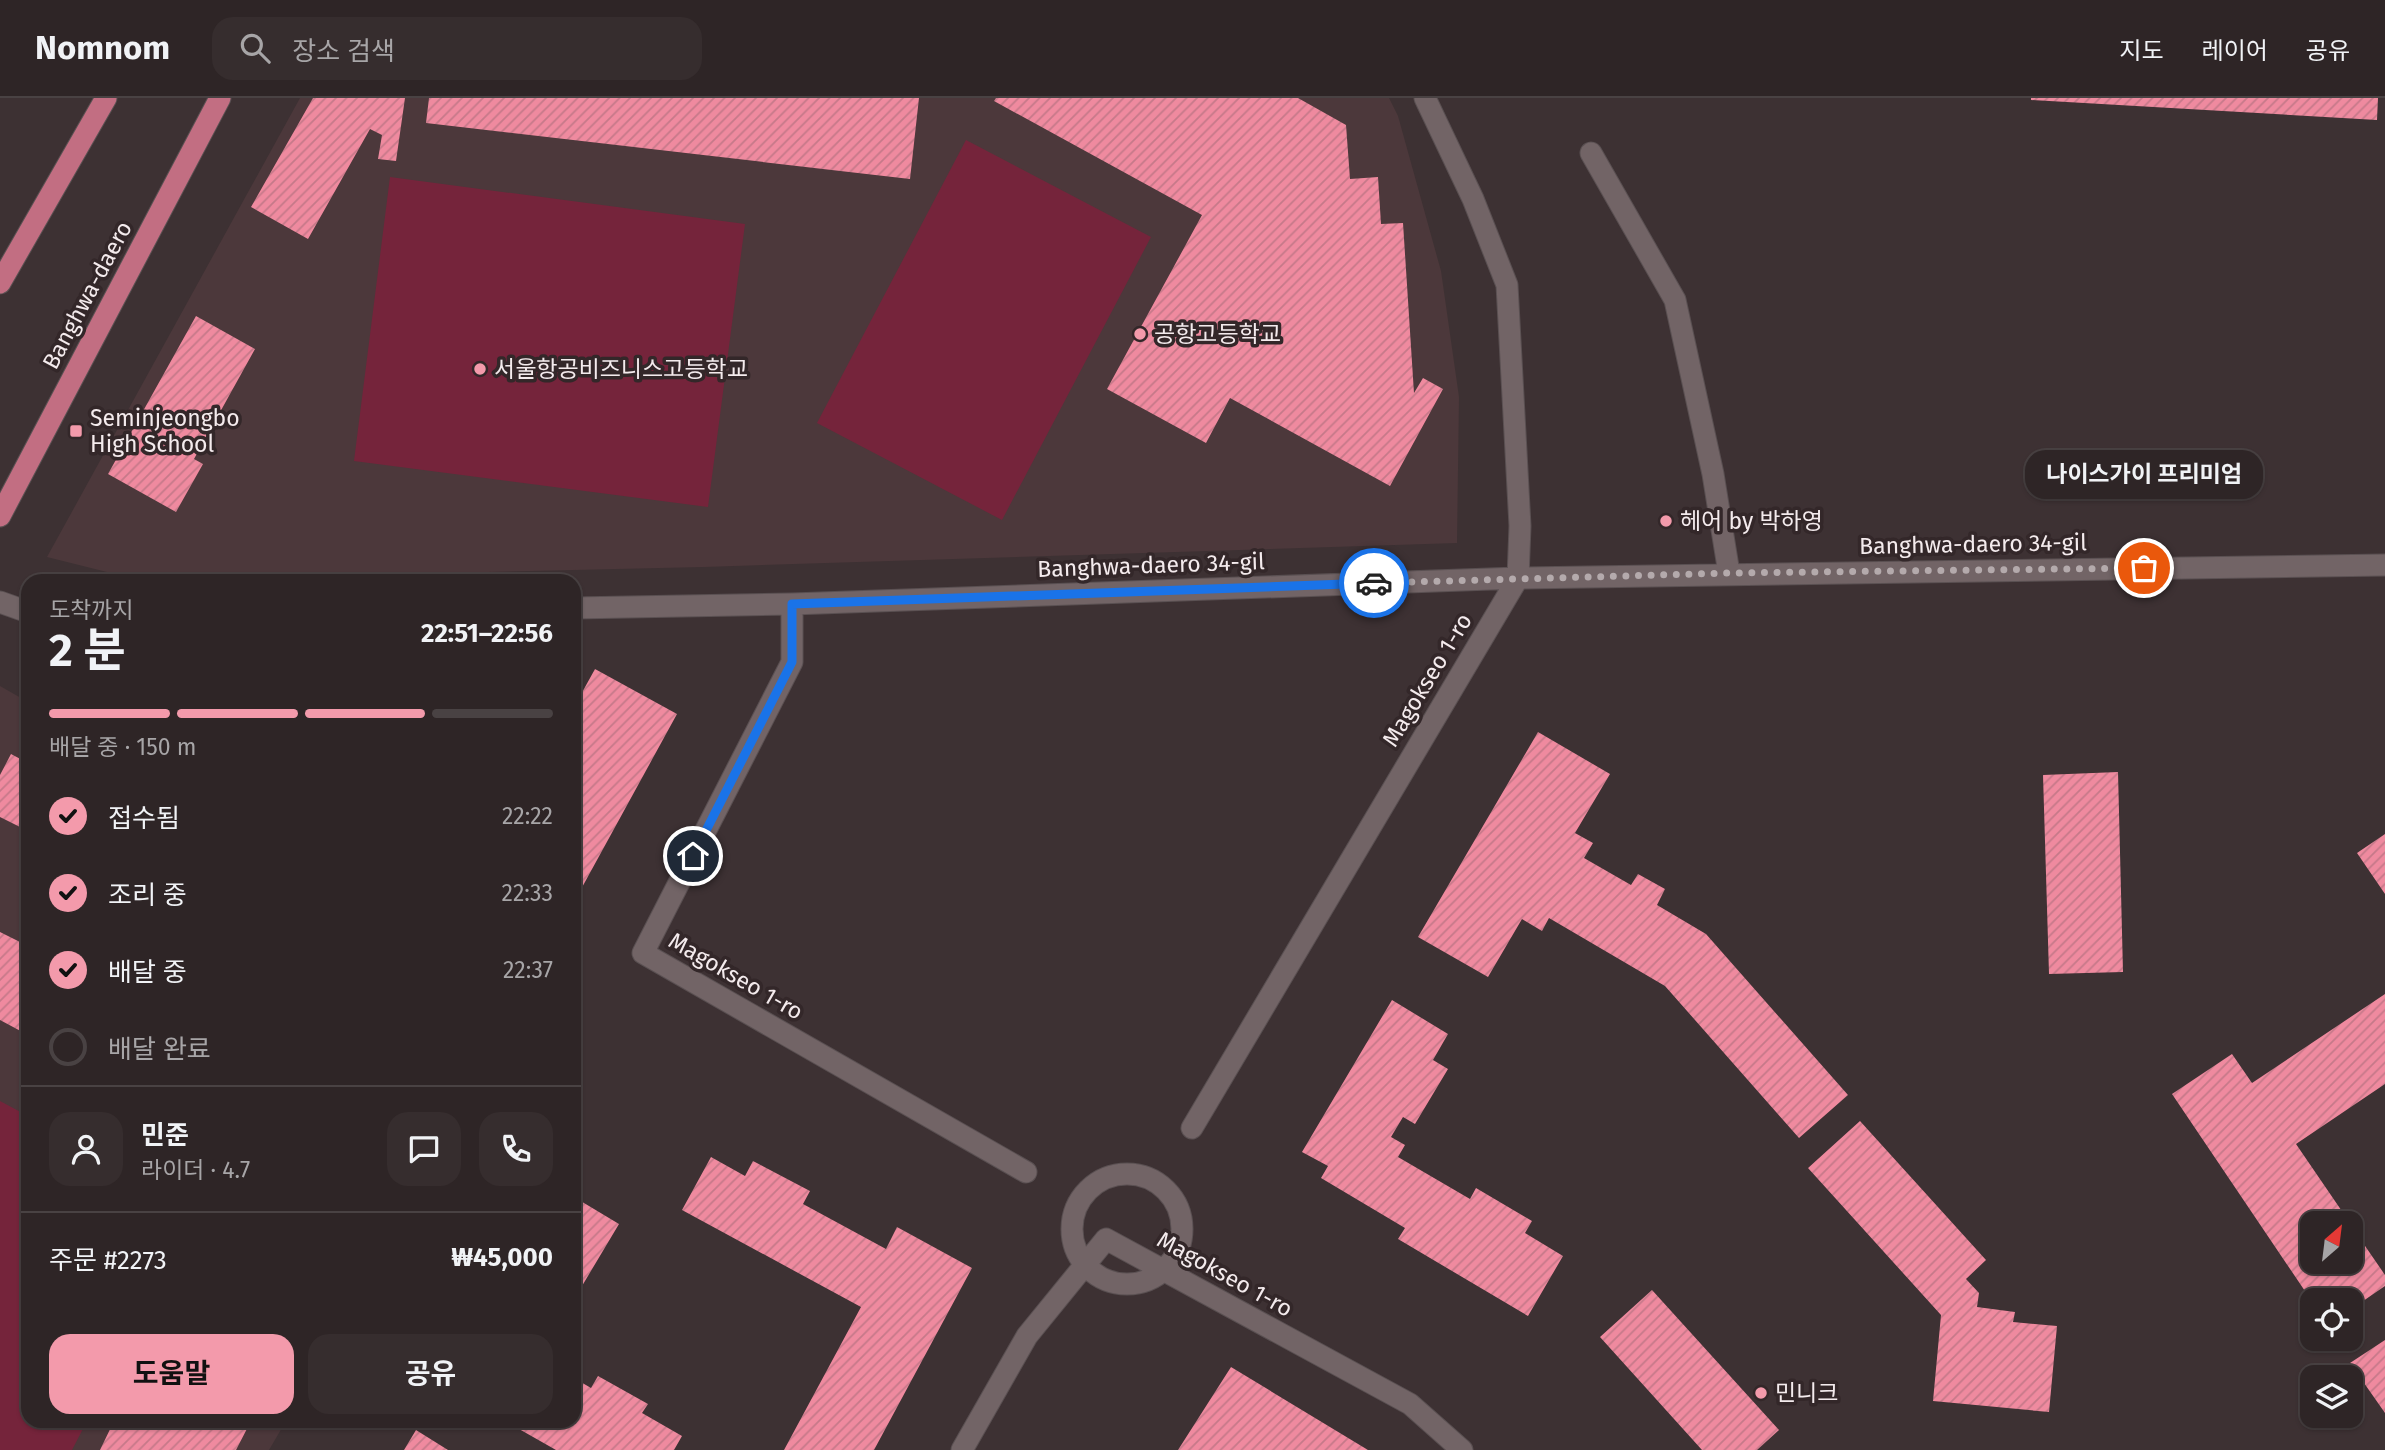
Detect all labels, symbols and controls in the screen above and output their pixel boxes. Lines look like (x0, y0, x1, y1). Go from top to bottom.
search box (212, 17, 702, 80)
text: Nomnom (35, 28, 170, 68)
icon: search (236, 29, 274, 67)
text: 장소 검색 (292, 36, 395, 67)
text: 지도 (2119, 37, 2164, 65)
text: 레이어 (2202, 37, 2268, 65)
text: 공유 (2306, 37, 2350, 65)
street label: Banghwa-daero (36, 216, 138, 374)
place label: 공항고등학교 (1154, 320, 1281, 348)
marker: 공항고등학교 (1132, 326, 1148, 342)
place label: 서울항공비즈니스고등학교 (494, 355, 748, 383)
marker: 서울항공비즈니스고등학교 (472, 361, 488, 377)
place label: Seminjeongbo High School (90, 404, 240, 458)
marker: Seminjeongbo High School (68, 423, 84, 439)
callout: 나이스가이 프리미엄 (2025, 449, 2263, 498)
text: 나이스가이 프리미엄 (2046, 460, 2242, 488)
place label: 헤어 by 박하영 (1680, 507, 1823, 535)
marker: 헤어 by 박하영 (1658, 513, 1674, 529)
street label: Banghwa-daero 34-gil (1859, 528, 2087, 560)
pin (2114, 538, 2174, 598)
street label: Banghwa-daero 34-gil (1037, 547, 1266, 583)
courier (1339, 548, 1409, 618)
icon: bag (2125, 549, 2163, 587)
icon: car (1355, 564, 1393, 602)
text: 도착까지 (49, 596, 134, 624)
street label: Magokseo 1-ro (1376, 608, 1478, 752)
text: 22:51–22:56 (421, 618, 553, 649)
text: 2 분 (49, 623, 126, 678)
text: 배달 중 · 150 m (49, 733, 196, 761)
icon: check (49, 797, 87, 835)
text: 22:22 (502, 802, 553, 830)
text: 접수됨 (108, 803, 180, 834)
pin (663, 826, 723, 886)
icon: home (674, 837, 712, 875)
icon: check (49, 874, 87, 912)
text: 22:33 (502, 879, 553, 907)
text: 조리 중 (108, 880, 187, 911)
street label: Magokseo 1-ro (664, 926, 808, 1026)
icon: check (49, 951, 87, 989)
text: 22:37 (503, 956, 553, 984)
text: 배달 중 (108, 957, 187, 988)
text: 배달 완료 (108, 1034, 211, 1065)
button: person (49, 1112, 123, 1186)
button: chat (387, 1112, 461, 1186)
button: phone (479, 1112, 553, 1186)
text: 민준 (141, 1120, 189, 1151)
text: 라이더 · 4.7 (141, 1156, 250, 1184)
north arrow (2300, 1211, 2362, 1274)
map controls (2300, 1211, 2363, 1428)
street label: Magokseo 1-ro (1152, 1225, 1298, 1323)
text: ₩45,000 (451, 1242, 553, 1273)
text: 주문 #2273 (49, 1245, 167, 1276)
button: locate (2300, 1288, 2363, 1351)
button: 도움말 (49, 1334, 294, 1414)
button: 공유 (308, 1334, 553, 1414)
button: layers (2300, 1365, 2363, 1428)
place label: 민니크 (1775, 1379, 1838, 1407)
marker: 민니크 (1753, 1385, 1769, 1401)

